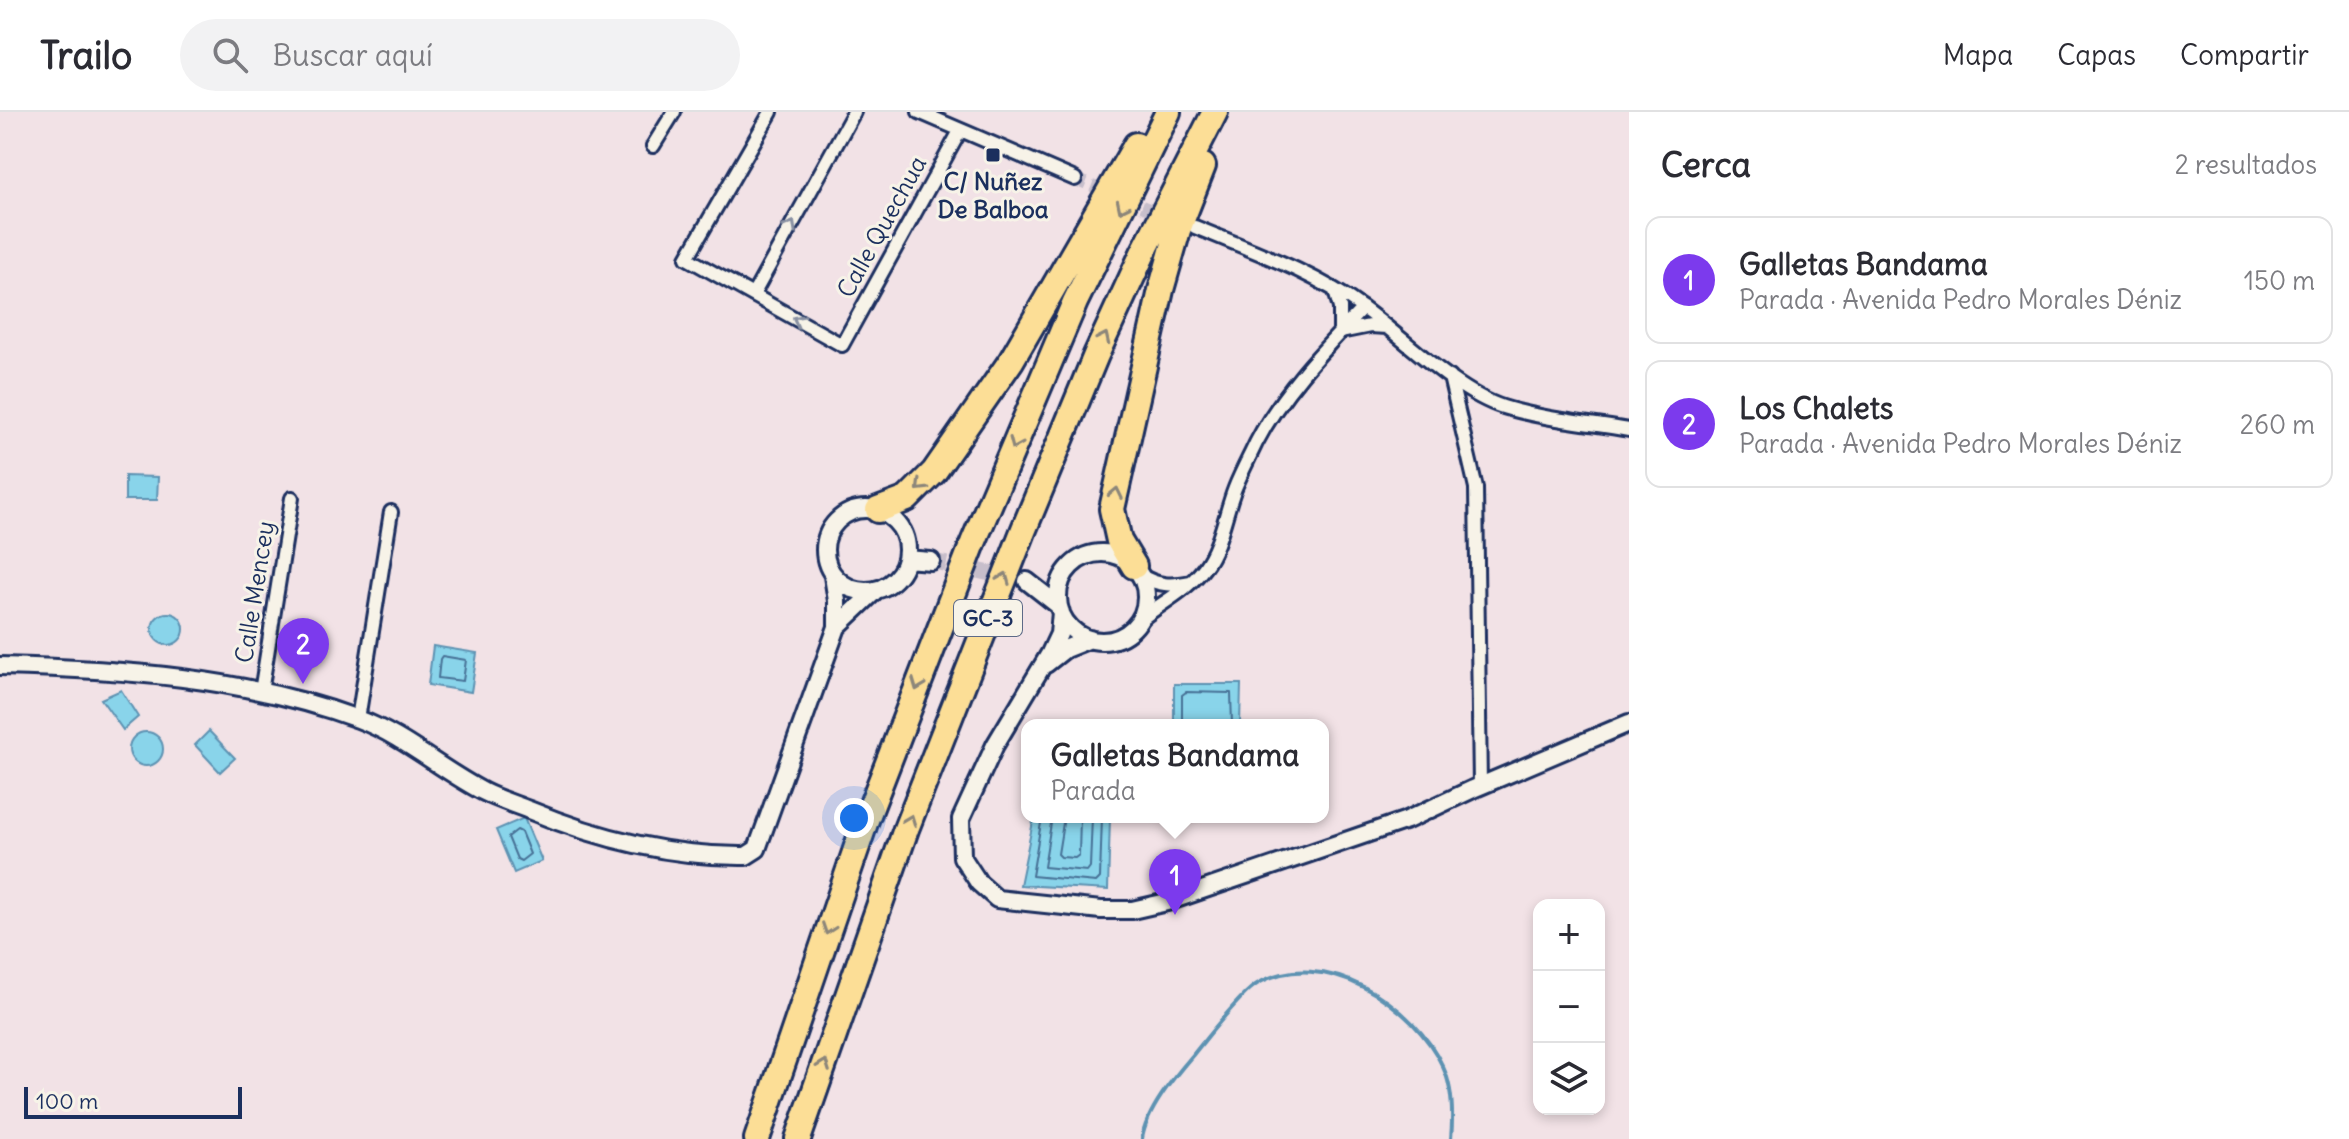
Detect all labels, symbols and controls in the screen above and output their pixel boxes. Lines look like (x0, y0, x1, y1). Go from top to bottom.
search box (180, 19, 740, 91)
text: Trailo (40, 32, 132, 79)
icon: search (208, 33, 252, 77)
text: Buscar aquí (272, 36, 433, 74)
text: Mapa (1943, 37, 2013, 73)
text: Capas (2057, 37, 2136, 73)
text: Compartir (2180, 37, 2309, 73)
text: Cerca (1661, 143, 1751, 186)
marker: C/ Nuñez De Balboa (984, 146, 1002, 164)
text: 2 resultados (2175, 148, 2317, 181)
street label: Calle Quechua (830, 150, 932, 303)
place label: C/ Nuñez De Balboa (938, 166, 1049, 224)
one-way arrow (1116, 199, 1131, 214)
one-way arrow (781, 220, 796, 235)
text: Galletas Bandama (1739, 245, 1988, 283)
text: 1 (1684, 264, 1694, 297)
text: 150 m (2244, 264, 2315, 297)
text: Parada · Avenida Pedro Morales Déniz (1739, 283, 2182, 316)
one-way arrow (791, 314, 806, 329)
one-way arrow (1094, 331, 1110, 346)
text: Los Chalets (1739, 389, 1893, 427)
text: 2 (1682, 408, 1696, 441)
text: 260 m (2240, 408, 2315, 441)
text: Parada · Avenida Pedro Morales Déniz (1739, 427, 2182, 460)
one-way arrow (1008, 436, 1024, 450)
one-way arrow (915, 477, 930, 491)
one-way arrow (1106, 486, 1123, 500)
street label: Calle Mencey (228, 519, 280, 665)
one-way arrow (994, 572, 1011, 586)
road number: GC-3 (954, 600, 1022, 636)
pin: 2 (277, 618, 329, 684)
one-way arrow (911, 677, 928, 691)
popup (1021, 719, 1329, 823)
text: Galletas Bandama (1051, 736, 1299, 774)
text: Parada (1051, 774, 1136, 807)
your location (834, 798, 874, 838)
one-way arrow (900, 814, 917, 828)
pin: 1 (1149, 849, 1201, 915)
map controls (1533, 899, 1605, 1115)
button: + (1533, 899, 1605, 971)
one-way arrow (821, 921, 837, 935)
button: − (1533, 971, 1605, 1043)
button: layers (1533, 1043, 1605, 1115)
one-way arrow (814, 1059, 831, 1073)
scale bar (24, 1083, 242, 1119)
text: 100 m (36, 1087, 98, 1115)

